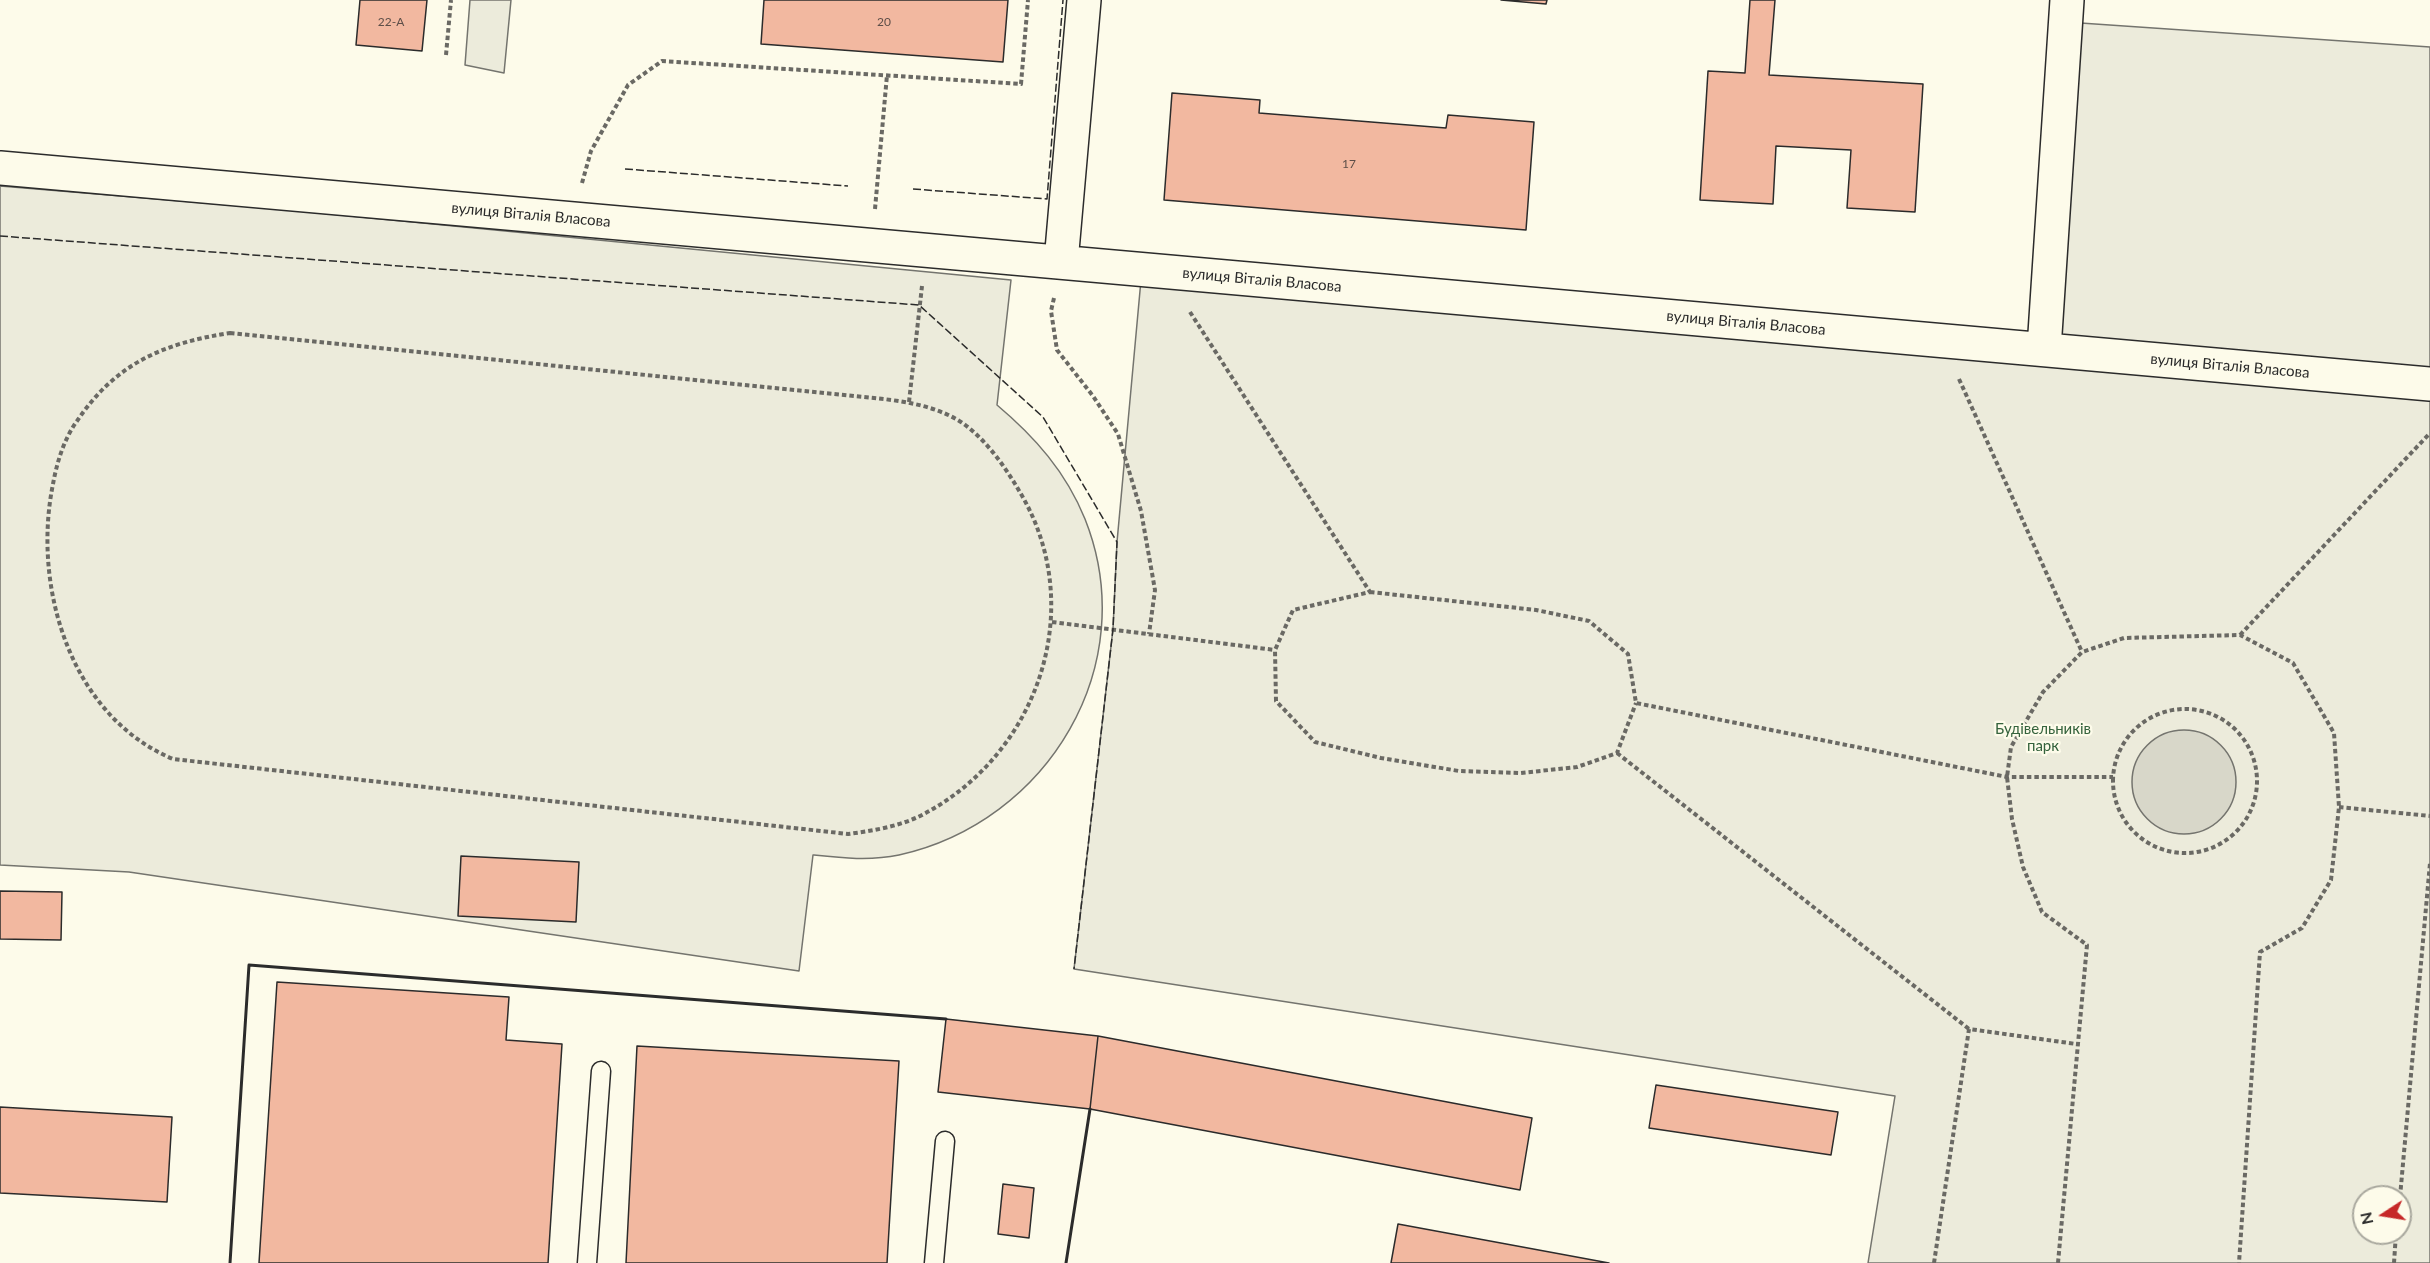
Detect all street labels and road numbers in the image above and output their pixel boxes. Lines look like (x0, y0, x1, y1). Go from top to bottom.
street label: вулиця Віталія Власова (451, 199, 611, 231)
street label: вулиця Віталія Власова (1182, 264, 1342, 296)
street label: вулиця Віталія Власова (1666, 307, 1826, 339)
street label: вулиця Віталія Власова (2150, 350, 2310, 382)

